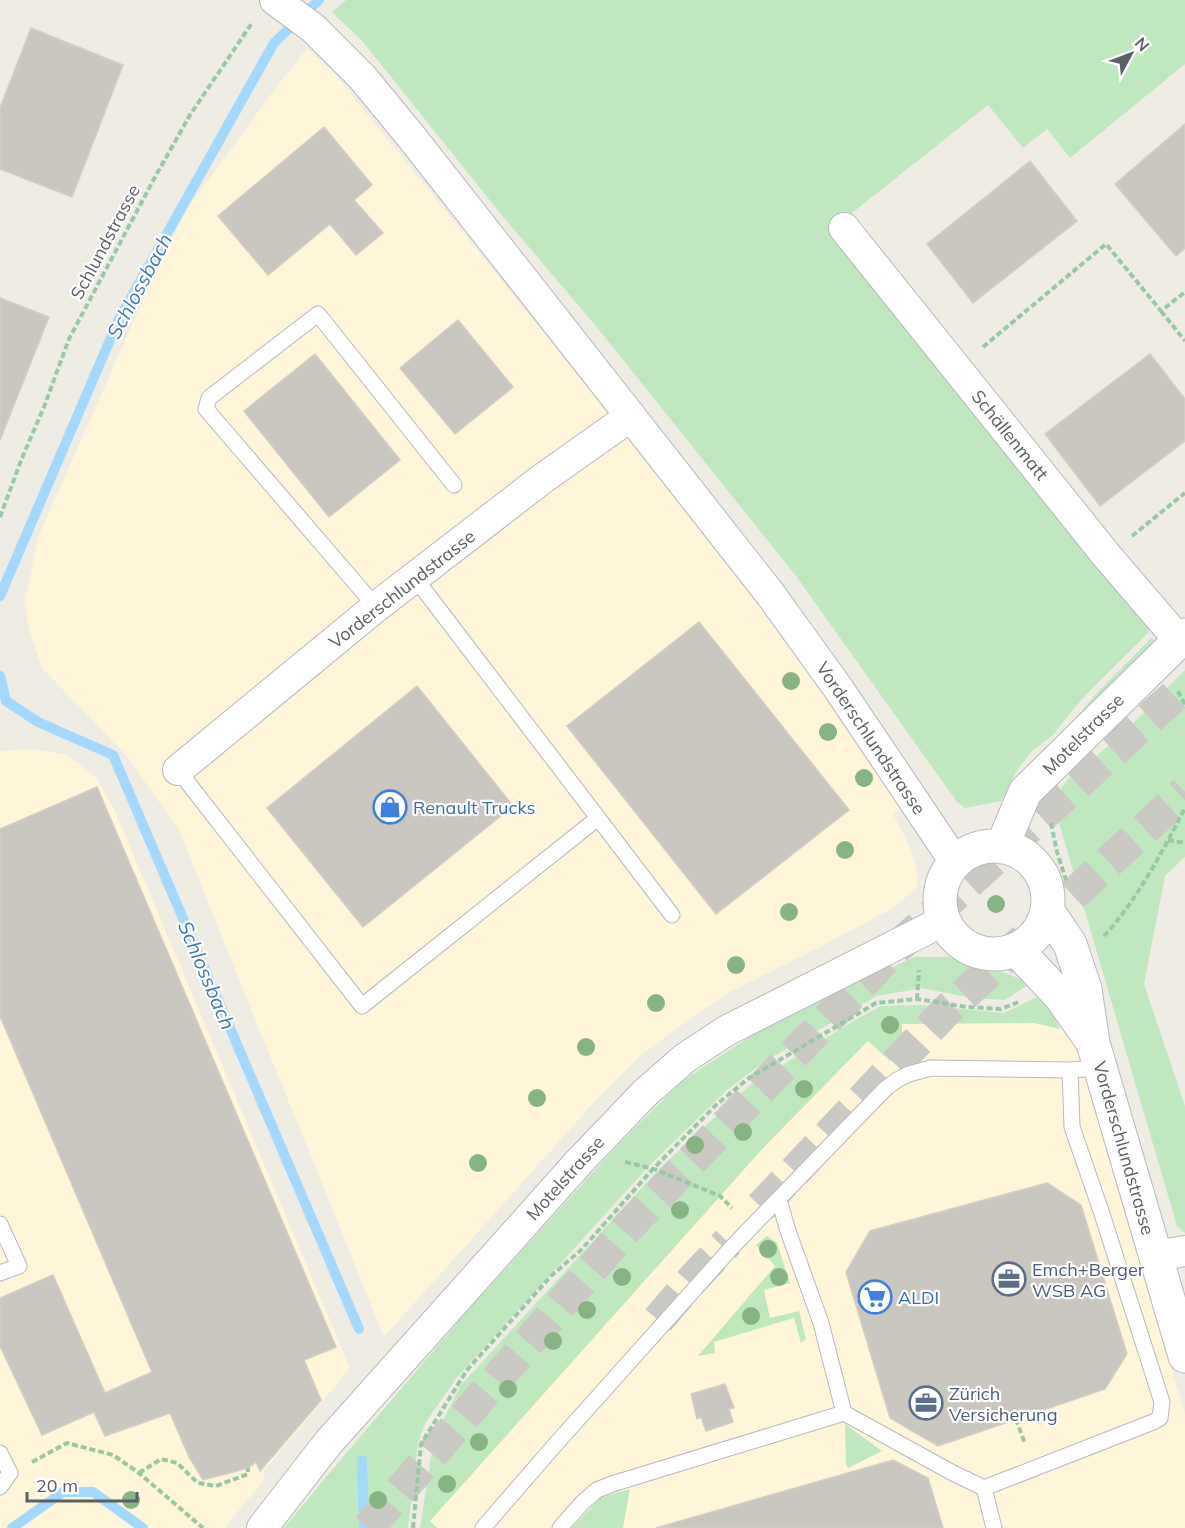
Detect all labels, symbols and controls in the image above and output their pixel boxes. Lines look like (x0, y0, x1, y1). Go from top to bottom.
north arrow (1101, 24, 1161, 84)
text: N (1131, 33, 1154, 55)
street label: Schlundstrasse (65, 181, 145, 303)
water label: Schlossbach (101, 229, 177, 343)
street label: Schällenmatt (967, 385, 1053, 485)
street label: Vorderschlundstrasse (324, 525, 480, 653)
street label: Vorderschlundstrasse (811, 657, 931, 819)
street label: Motelstrasse (1037, 688, 1129, 780)
shop icon: Renault Trucks (372, 789, 408, 825)
place label: Renault Trucks (413, 796, 535, 819)
water label: Schlossbach (173, 917, 241, 1033)
street label: Vorderschlundstrasse (1088, 1058, 1160, 1238)
street label: Motelstrasse (521, 1131, 609, 1225)
place label: Emch+Berger WSB AG (1032, 1258, 1145, 1302)
office icon: Emch+Berger WSB AG (991, 1261, 1027, 1297)
supermarket icon: ALDI (857, 1279, 893, 1315)
place label: ALDI (898, 1286, 939, 1309)
place label: Zürich Versicherung (949, 1382, 1058, 1426)
office icon: Zürich Versicherung (908, 1385, 944, 1421)
scale bar (27, 1465, 136, 1503)
text: 20 m (36, 1474, 78, 1497)

